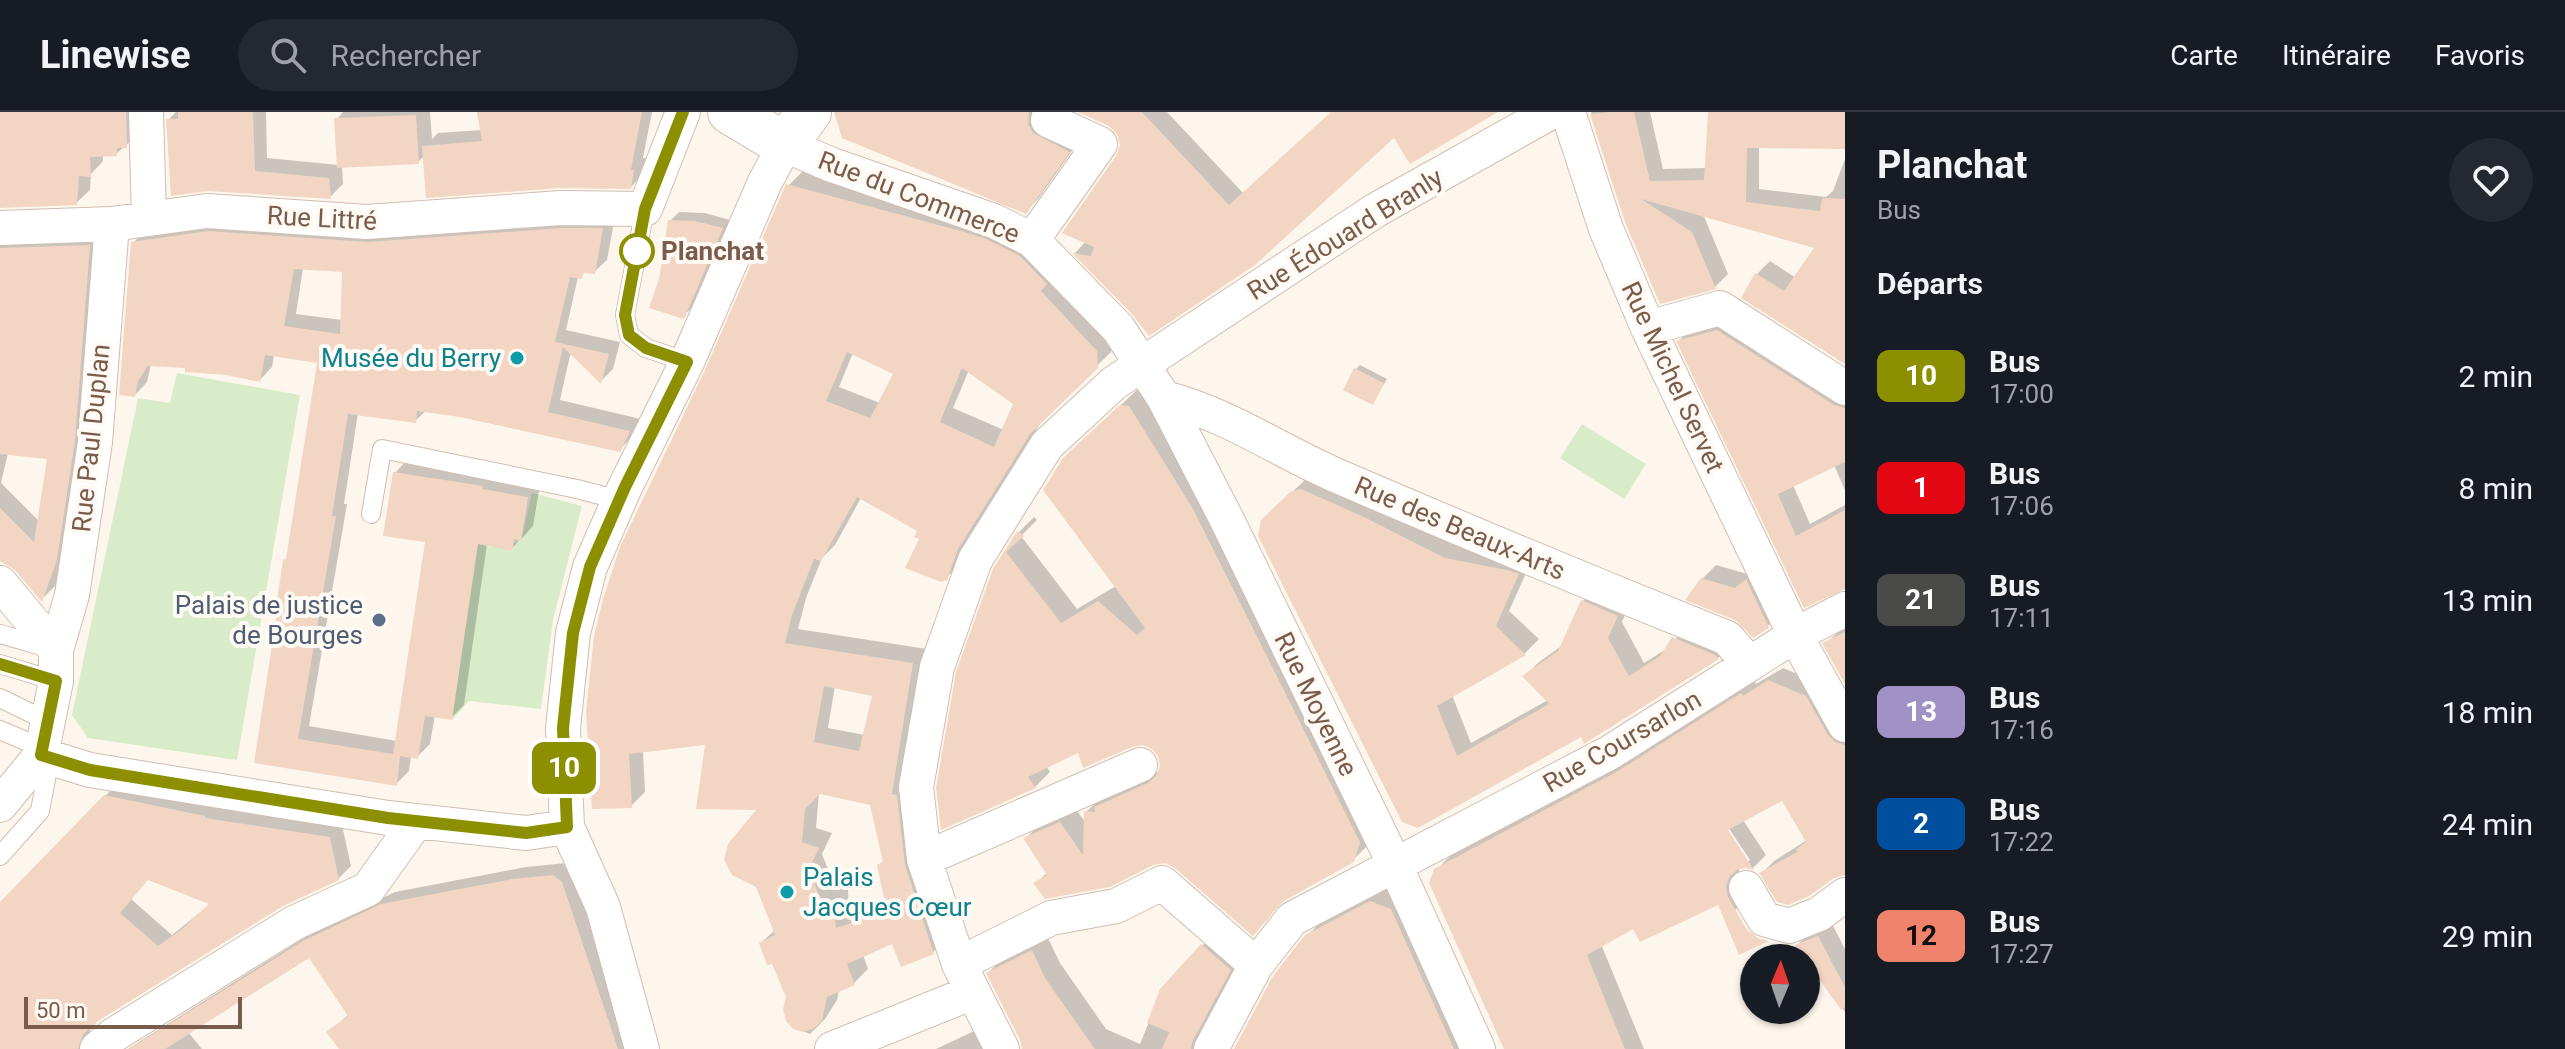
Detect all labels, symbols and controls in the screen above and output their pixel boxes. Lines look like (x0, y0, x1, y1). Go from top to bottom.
search box (238, 19, 798, 91)
text: Linewise (40, 33, 190, 77)
icon: search (266, 33, 310, 77)
text: Rechercher (330, 38, 481, 73)
text: Carte (2170, 39, 2238, 72)
text: Itinéraire (2282, 39, 2391, 72)
text: Favoris (2435, 39, 2525, 72)
button: heart (2449, 138, 2533, 222)
text: Planchat (1877, 143, 2027, 187)
street label: Rue du Commerce (814, 145, 1024, 249)
street label: Rue Édouard Branly (1242, 162, 1448, 306)
text: Bus (1877, 195, 1921, 225)
street label: Rue Littré (266, 200, 378, 236)
marker: Planchat (620, 234, 654, 268)
place label: Planchat (661, 236, 764, 266)
text: Départs (1877, 266, 1983, 301)
street label: Rue Michel Servet (1616, 277, 1730, 477)
street label: Rue Paul Duplan (66, 342, 116, 534)
place label: Musée du Berry (321, 343, 501, 373)
text: Bus (1989, 344, 2040, 379)
marker: Musée du Berry (508, 349, 526, 367)
text: 10 (1905, 359, 1937, 392)
text: 2 min (2459, 359, 2533, 394)
text: 17:00 (1989, 379, 2054, 409)
text: Bus (1989, 456, 2040, 491)
street label: Rue des Beaux-Arts (1350, 470, 1570, 586)
text: 1 (1913, 471, 1929, 504)
text: 8 min (2459, 471, 2533, 506)
text: 17:06 (1989, 491, 2054, 521)
text: Bus (1989, 568, 2040, 603)
text: 21 (1905, 583, 1937, 616)
text: 13 min (2442, 583, 2533, 618)
place label: Palais de justice de Bourges (175, 590, 363, 650)
text: 17:11 (1989, 603, 2054, 633)
marker: Palais de justice de Bourges (370, 611, 388, 629)
street label: Rue Moyenne (1268, 627, 1364, 781)
text: Bus (1989, 680, 2040, 715)
street label: Rue Coursarlon (1538, 684, 1706, 798)
text: 13 (1905, 695, 1937, 728)
text: 18 min (2442, 695, 2533, 730)
text: 17:16 (1989, 715, 2054, 745)
line badge: 10 (528, 742, 600, 794)
text: 10 (548, 751, 580, 784)
text: Bus (1989, 792, 2040, 827)
text: 2 (1913, 807, 1929, 840)
text: 24 min (2442, 807, 2533, 842)
text: 17:22 (1989, 827, 2054, 857)
place label: Palais Jacques Cœur (803, 862, 972, 922)
marker: Palais Jacques Cœur (778, 883, 796, 901)
text: Bus (1989, 904, 2040, 939)
text: 12 (1905, 919, 1937, 952)
text: 29 min (2442, 919, 2533, 954)
text: 17:27 (1989, 939, 2054, 969)
north arrow (1740, 944, 1820, 1024)
map controls (1740, 944, 1820, 1024)
scale bar (24, 993, 242, 1029)
text: 50 m (36, 998, 85, 1023)

